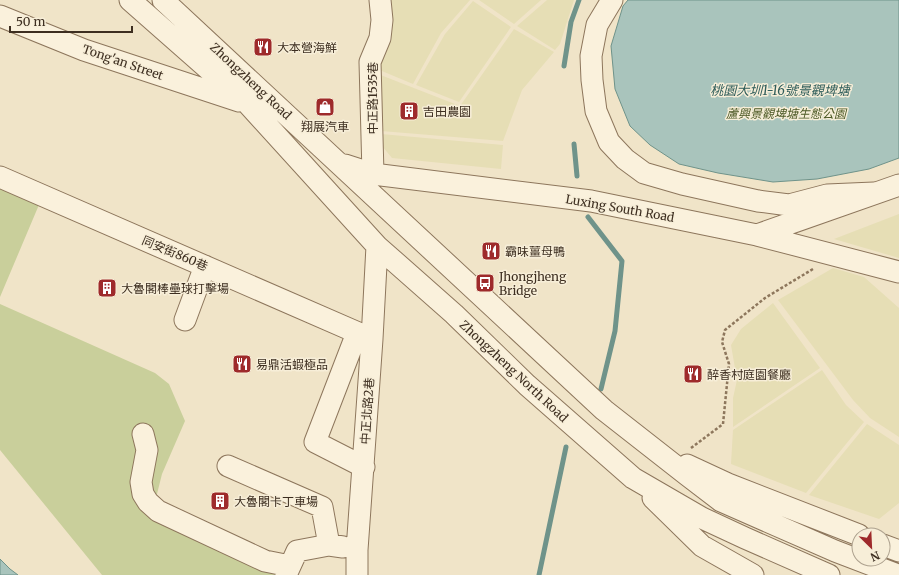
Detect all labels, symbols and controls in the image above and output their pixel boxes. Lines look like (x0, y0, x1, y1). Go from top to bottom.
scale bar (10, 8, 132, 34)
text: 50 m (16, 14, 45, 29)
restaurant icon: 大本營海鮮 (252, 36, 274, 58)
street label: Zhongzheng Road (207, 40, 295, 122)
place label: 大本營海鮮 (277, 40, 337, 55)
street label: Tong'an Street (81, 41, 166, 83)
street label: 中正路1535巷 (365, 62, 380, 134)
water label: 桃園大圳1-16號景觀埤塘 (710, 82, 852, 99)
shop icon: 翔展汽車 (314, 96, 336, 118)
building icon: 吉田農園 (398, 100, 420, 122)
place label: 吉田農園 (423, 104, 471, 119)
park label: 蘆興景觀埤塘生態公園 (726, 106, 848, 121)
place label: 翔展汽車 (301, 119, 349, 134)
street label: Luxing South Road (565, 191, 675, 225)
street label: 同安街860巷 (140, 232, 210, 274)
restaurant icon: 霸味薑母鴨 (480, 240, 502, 262)
place label: 霸味薑母鴨 (505, 244, 565, 259)
place label: Jhongjheng Bridge (498, 269, 567, 298)
bus stop icon: Jhongjheng Bridge (474, 272, 496, 294)
building icon: 大魯閣棒壘球打擊場 (96, 277, 118, 299)
place label: 大魯閣棒壘球打擊場 (121, 281, 229, 296)
street label: Zhongzheng North Road (457, 317, 571, 425)
restaurant icon: 易鼎活蝦極品 (231, 353, 253, 375)
place label: 易鼎活蝦極品 (256, 357, 328, 372)
restaurant icon: 醉香村庭園餐廳 (682, 363, 704, 385)
place label: 醉香村庭園餐廳 (707, 367, 791, 382)
street label: 中正北路2巷 (357, 377, 377, 445)
building icon: 大魯閣卡丁車場 (209, 490, 231, 512)
place label: 大魯閣卡丁車場 (234, 494, 318, 509)
north arrow (851, 527, 891, 567)
text: N (868, 548, 882, 564)

